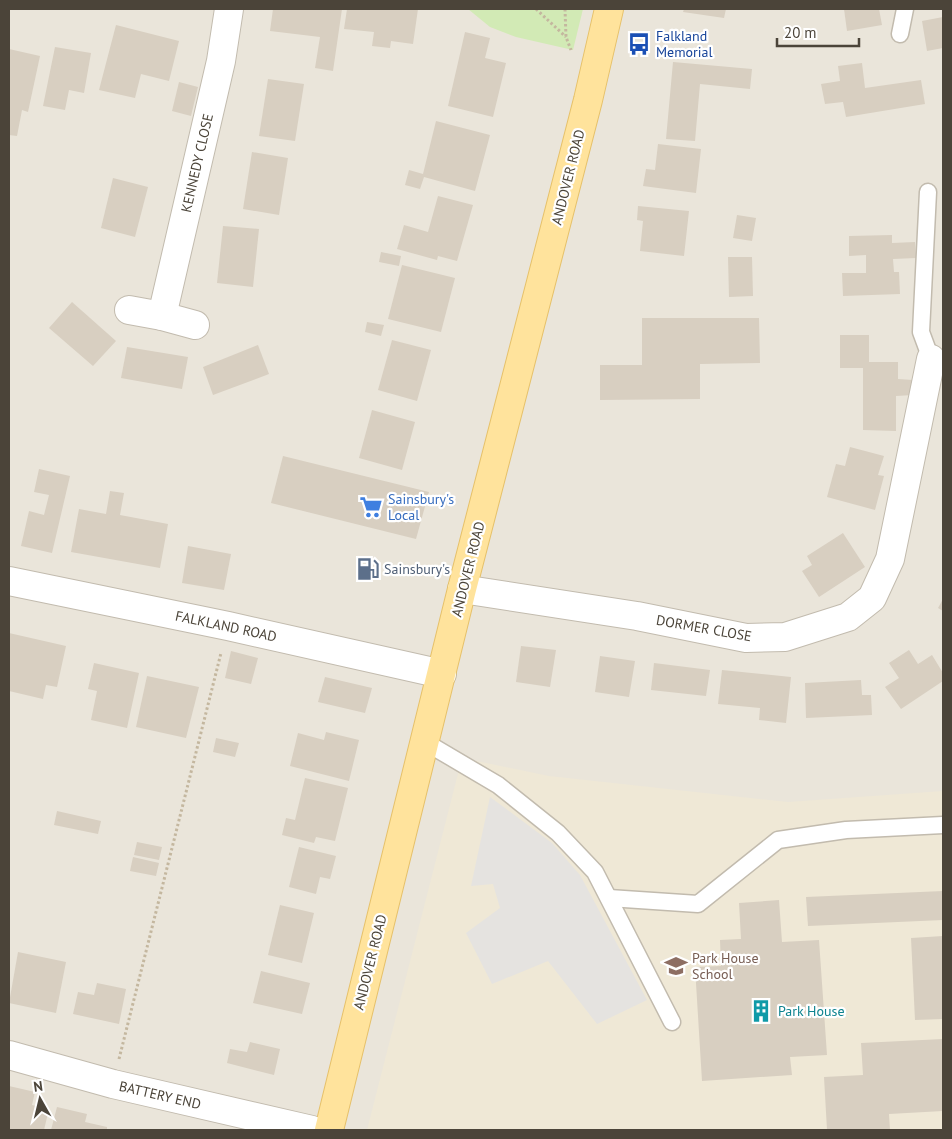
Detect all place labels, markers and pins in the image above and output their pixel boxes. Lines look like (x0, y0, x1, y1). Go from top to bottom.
place label: Falkland Memorial (656, 27, 713, 61)
bus stop icon: Falkland Memorial (626, 31, 652, 57)
place label: Sainsbury's Local (388, 490, 454, 524)
supermarket icon: Sainsbury's Local (358, 494, 384, 520)
fuel station icon: Sainsbury's (355, 556, 381, 582)
place label: Sainsbury's (384, 560, 450, 578)
place label: Park House School (692, 949, 759, 983)
school or university icon: Park House School (663, 953, 689, 979)
building icon: Park House (748, 998, 774, 1024)
place label: Park House (778, 1002, 845, 1020)

